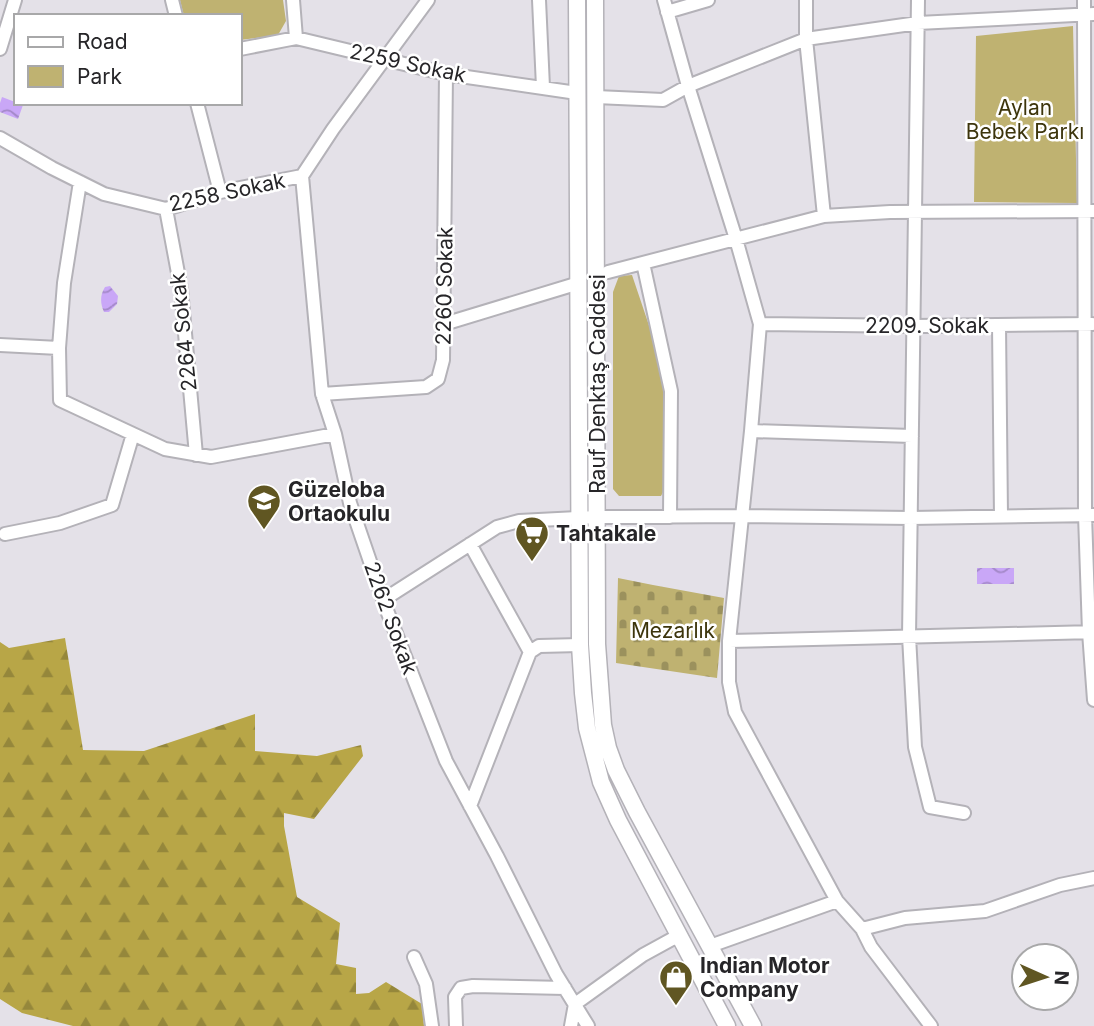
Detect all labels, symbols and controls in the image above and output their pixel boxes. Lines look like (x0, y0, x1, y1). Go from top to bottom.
legend (14, 14, 242, 105)
text: Road (77, 29, 128, 54)
street label: 2259 Sokak (348, 38, 469, 88)
text: Park (77, 64, 122, 89)
park label: Aylan Bebek Parkı (966, 95, 1084, 144)
street label: 2258 Sokak (167, 167, 288, 217)
street label: 2260 Sokak (430, 226, 458, 346)
street label: 2264 Sokak (164, 271, 202, 392)
street label: Rauf Denktaş Caddesi (585, 274, 610, 494)
street label: 2209. Sokak (865, 313, 990, 338)
place label: Güzeloba Ortaokulu (288, 477, 390, 526)
school or university icon: Güzeloba Ortaokulu (245, 482, 283, 531)
supermarket icon: Tahtakale (513, 514, 551, 563)
place label: Tahtakale (556, 521, 656, 546)
street label: 2262 Sokak (359, 558, 423, 678)
park label: Mezarlık (631, 618, 716, 643)
north arrow (1010, 942, 1080, 1012)
place label: Indian Motor Company (700, 953, 830, 1002)
shop icon: Indian Motor Company (657, 958, 695, 1007)
text: N (1050, 970, 1073, 986)

